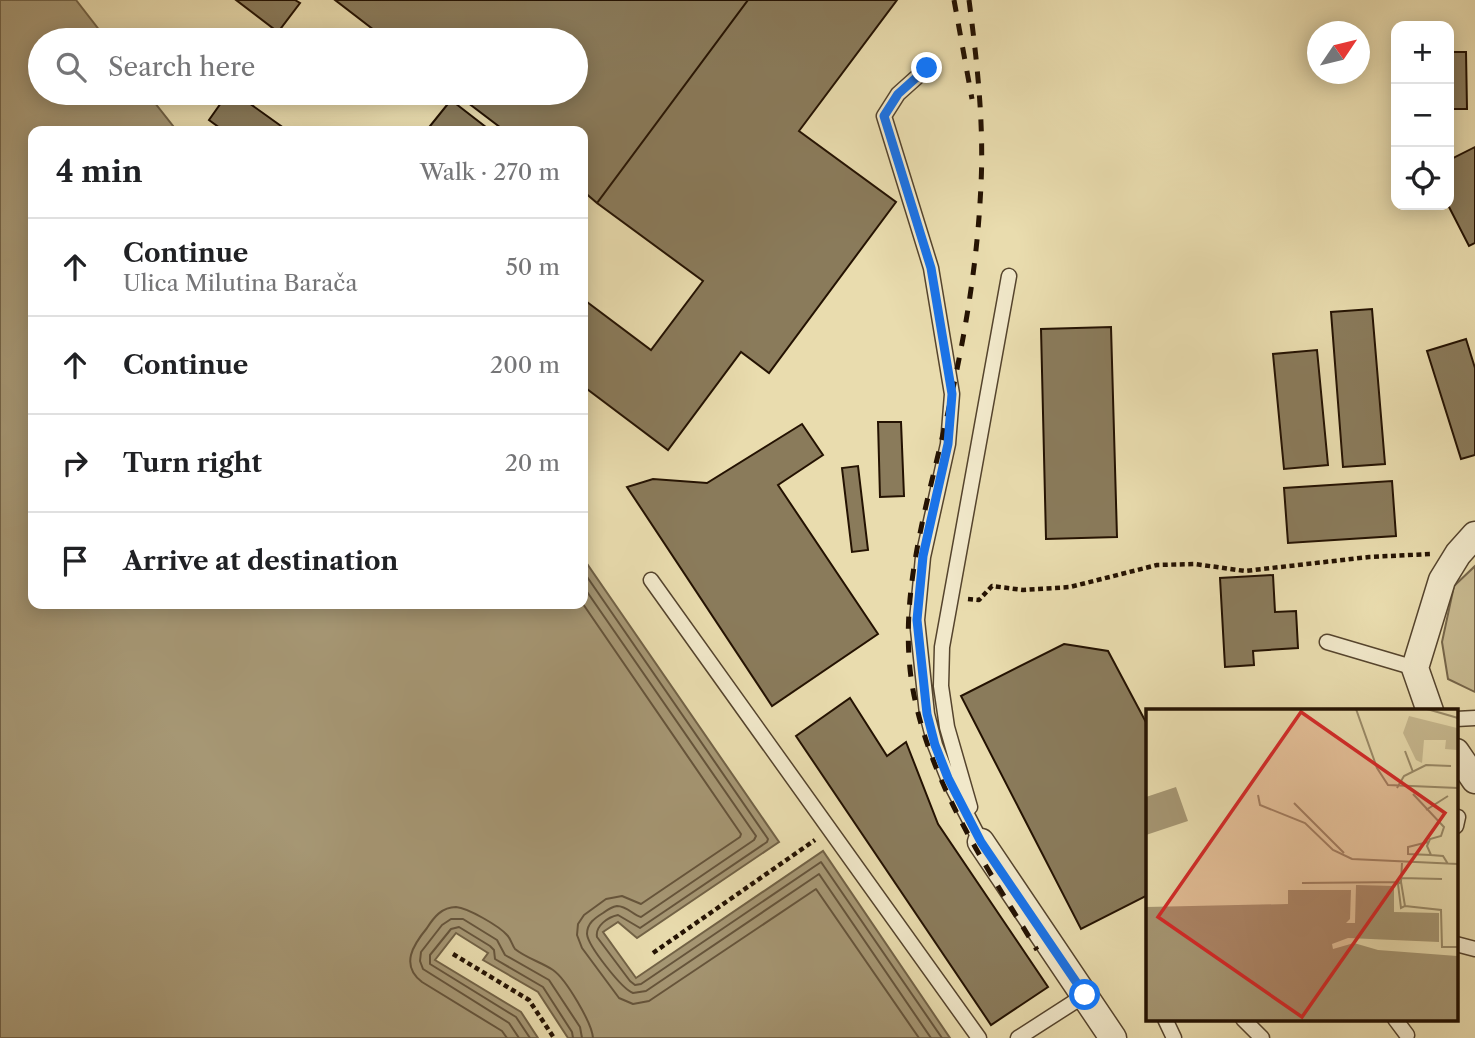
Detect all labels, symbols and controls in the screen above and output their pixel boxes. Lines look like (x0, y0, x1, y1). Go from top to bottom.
north arrow (1307, 21, 1370, 84)
map controls (1391, 21, 1454, 210)
button: + (1391, 21, 1454, 84)
search box (28, 28, 588, 105)
icon: search (52, 48, 90, 86)
text: Search here (108, 51, 255, 83)
route end (911, 52, 942, 83)
button: − (1391, 84, 1454, 147)
button: locate (1391, 147, 1454, 210)
text: 4 min (56, 153, 142, 190)
text: Walk · 270 m (420, 158, 560, 186)
text: Continue (123, 237, 248, 269)
icon: ahead (56, 248, 94, 286)
text: 50 m (505, 253, 560, 281)
text: Ulica Milutina Barača (123, 269, 358, 297)
icon: ahead (56, 346, 94, 384)
text: Continue (123, 349, 248, 381)
text: 200 m (490, 351, 560, 379)
icon: right (56, 444, 94, 482)
text: Turn right (123, 447, 262, 479)
text: 20 m (505, 449, 560, 477)
icon: arrive (56, 542, 94, 580)
text: Arrive at destination (123, 545, 398, 577)
inset map (1146, 709, 1458, 1020)
route start (1069, 979, 1100, 1010)

